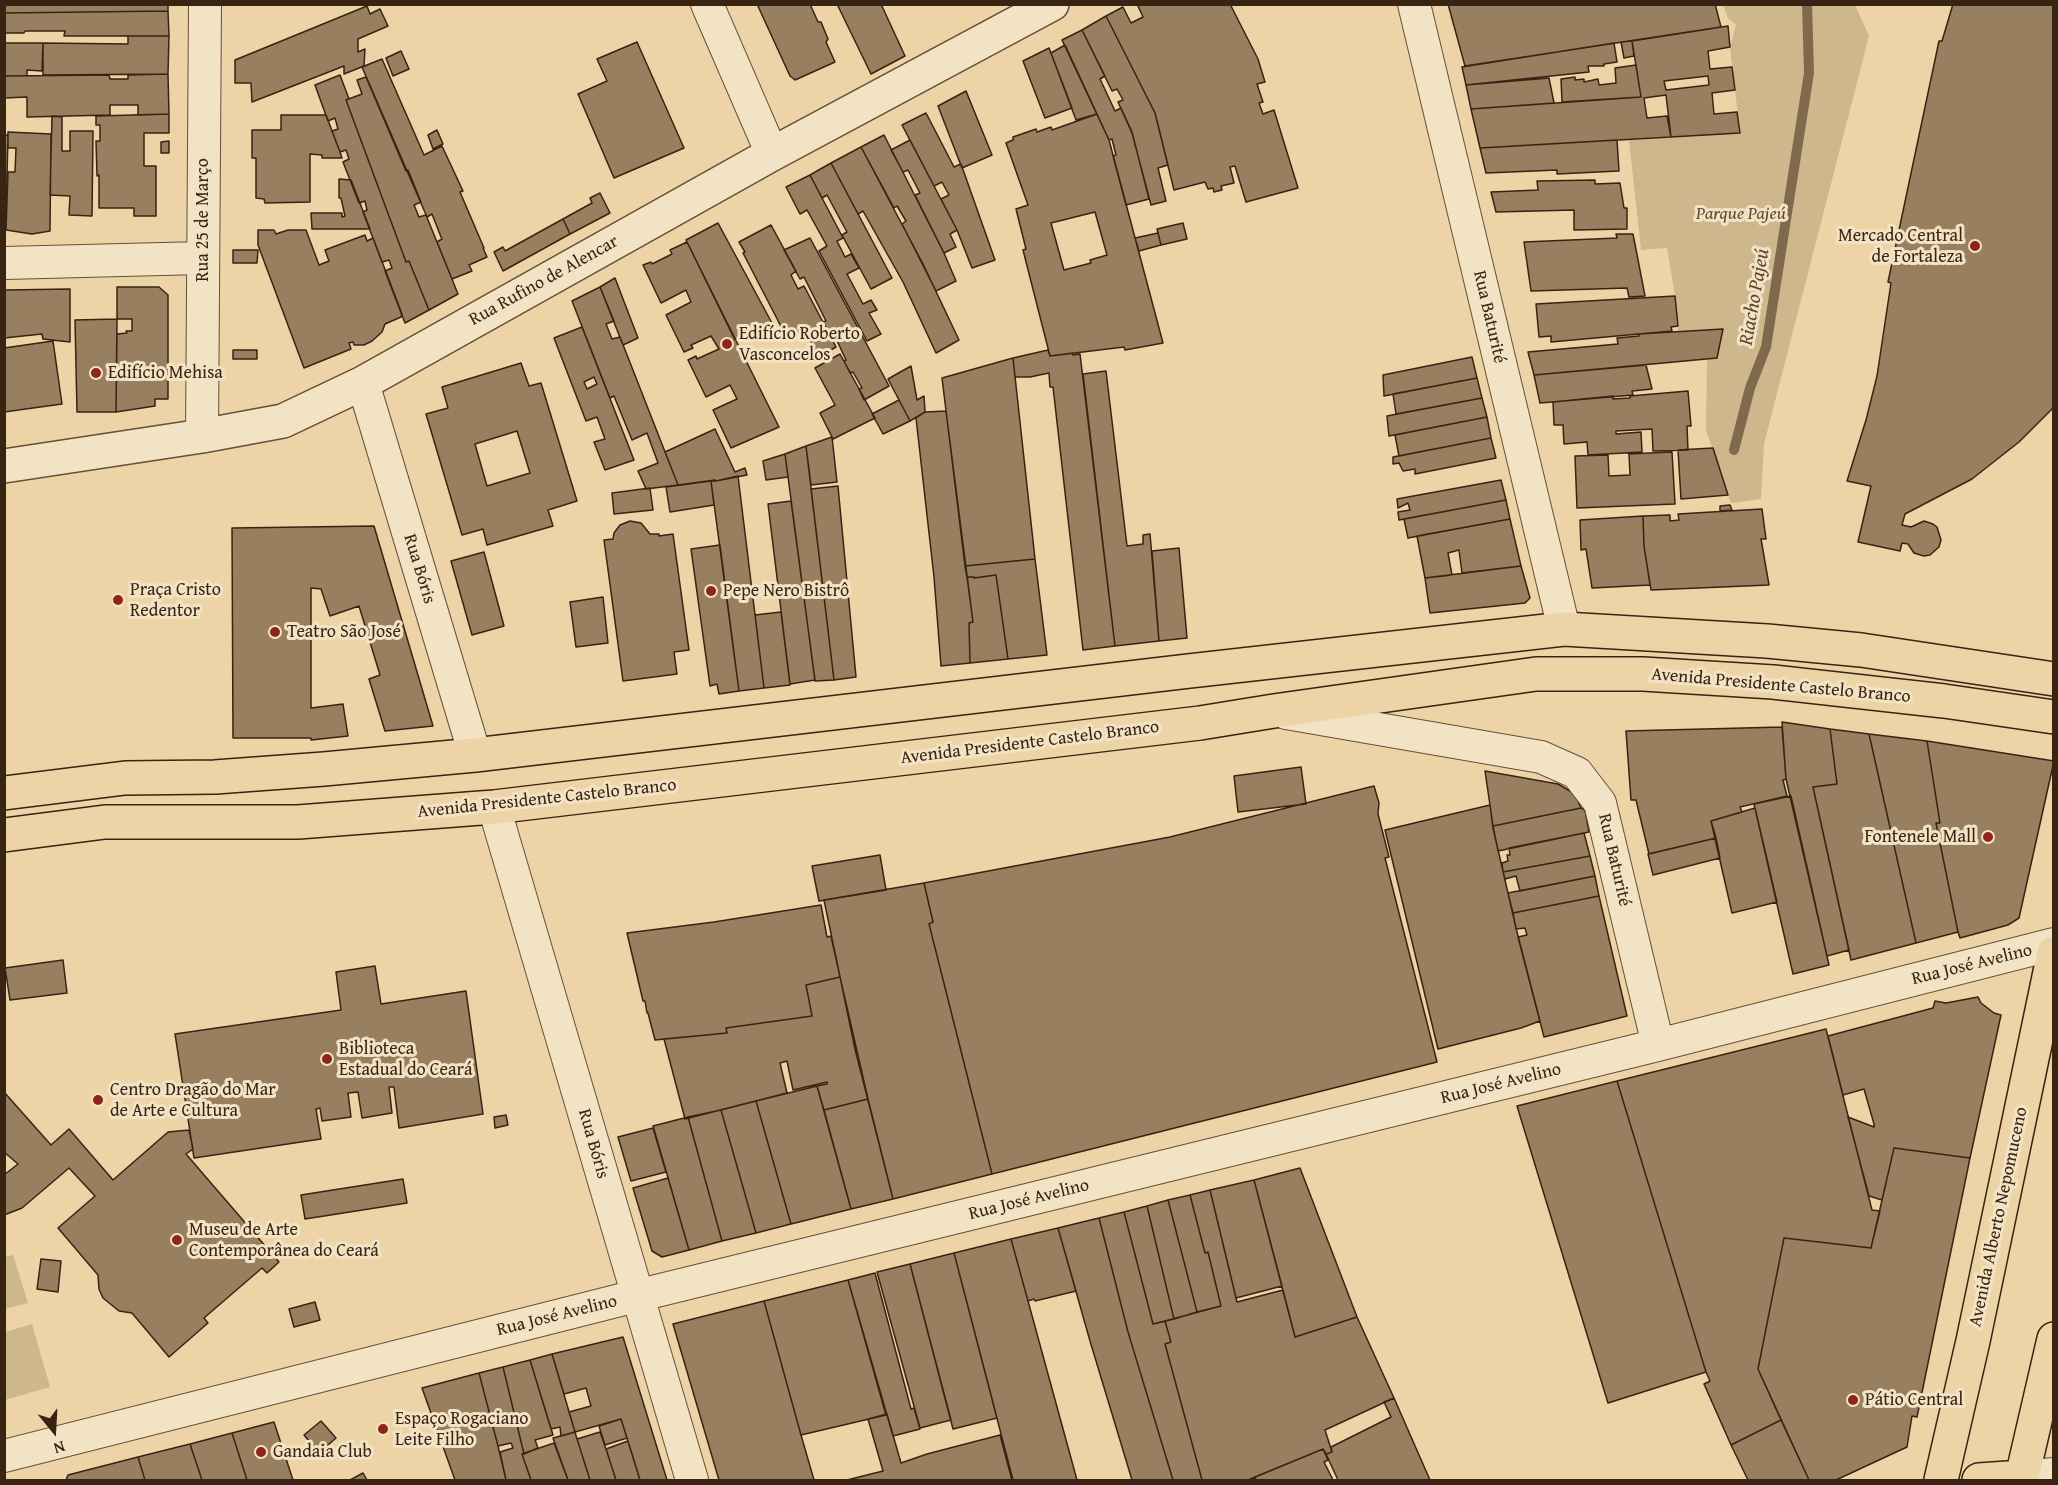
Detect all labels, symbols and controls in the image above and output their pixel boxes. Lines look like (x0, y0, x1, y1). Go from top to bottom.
street label: Rua 25 de Março (192, 158, 214, 282)
park label: Parque Pajeú (1696, 203, 1786, 225)
place label: Mercado Central de Fortaleza (1838, 225, 1963, 268)
street label: Rua Rufino de Alencar (466, 231, 622, 331)
marker: Mercado Central de Fortaleza (1968, 239, 1982, 253)
water label: Riacho Pajeú (1735, 247, 1775, 347)
street label: Rua Baturité (1468, 268, 1510, 366)
place label: Edifício Roberto Vasconcelos (739, 323, 860, 366)
marker: Edifício Roberto Vasconcelos (720, 337, 734, 351)
place label: Edifício Mehisa (108, 362, 223, 384)
marker: Edifício Mehisa (89, 366, 103, 380)
street label: Rua Bóris (398, 532, 440, 606)
place label: Praça Cristo Redentor (130, 579, 221, 622)
place label: Pepe Nero Bistrô (723, 580, 849, 602)
marker: Pepe Nero Bistrô (704, 584, 718, 598)
marker: Praça Cristo Redentor (111, 593, 125, 607)
place label: Teatro São José (287, 621, 401, 643)
marker: Teatro São José (268, 625, 282, 639)
street label: Avenida Presidente Castelo Branco (1650, 664, 1912, 708)
street label: Avenida Presidente Castelo Branco (899, 716, 1161, 770)
street label: Avenida Presidente Castelo Branco (416, 775, 678, 823)
street label: Rua Baturité (1593, 811, 1635, 909)
place label: Fontenele Mall (1864, 826, 1976, 848)
marker: Fontenele Mall (1981, 830, 1995, 844)
street label: Rua José Avelino (1910, 940, 2034, 990)
place label: Biblioteca Estadual do Ceará (339, 1038, 472, 1080)
marker: Biblioteca Estadual do Ceará (320, 1052, 334, 1066)
street label: Rua José Avelino (1439, 1059, 1563, 1109)
place label: Centro Dragão do Mar de Arte e Cultura (110, 1079, 276, 1122)
marker: Centro Dragão do Mar de Arte e Cultura (91, 1093, 105, 1107)
street label: Avenida Alberto Nepomuceno (1965, 1105, 2033, 1329)
street label: Rua Bóris (573, 1107, 613, 1181)
street label: Rua José Avelino (967, 1175, 1091, 1225)
place label: Museu de Arte Contemporânea do Ceará (189, 1219, 379, 1262)
marker: Museu de Arte Contemporânea do Ceará (170, 1233, 184, 1247)
street label: Rua José Avelino (495, 1291, 619, 1341)
place label: Pátio Central (1865, 1389, 1963, 1411)
marker: Pátio Central (1846, 1393, 1860, 1407)
north arrow (24, 1401, 84, 1461)
place label: Espaço Rogaciano Leite Filho (395, 1408, 528, 1450)
marker: Espaço Rogaciano Leite Filho (376, 1422, 390, 1436)
text: N (51, 1435, 68, 1461)
place label: Gandaia Club (273, 1441, 372, 1463)
marker: Gandaia Club (254, 1445, 268, 1459)

